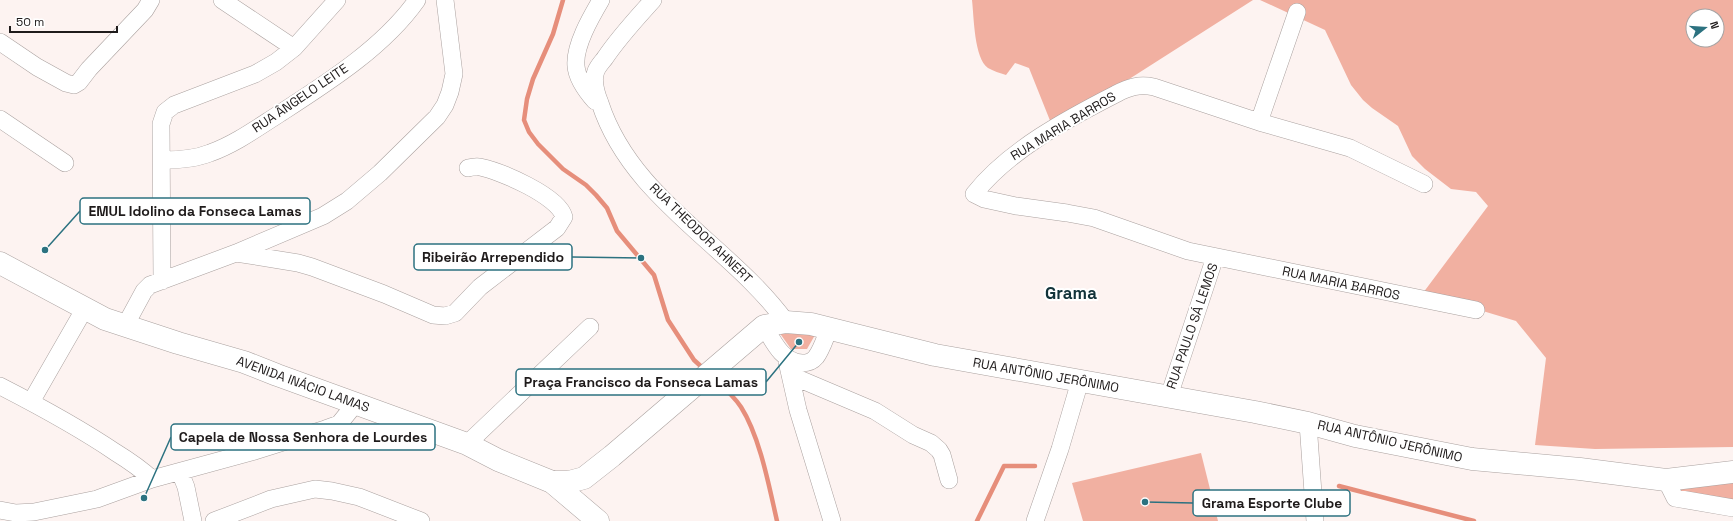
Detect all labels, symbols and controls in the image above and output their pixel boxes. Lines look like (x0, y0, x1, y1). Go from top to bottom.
scale bar (10, 8, 117, 34)
north arrow (1685, 8, 1725, 48)
text: 50 m (16, 14, 44, 30)
text: N (1707, 20, 1722, 31)
street label: RUA ÂNGELO LEITE (249, 60, 351, 136)
street label: RUA MARIA BARROS (1007, 88, 1119, 164)
street label: RUA THEODOR AHNERT (646, 179, 756, 287)
callout: EMUL Idolino da Fonseca Lamas (80, 198, 310, 224)
text: EMUL Idolino da Fonseca Lamas (88, 202, 302, 220)
callout: Ribeirão Arrependido (414, 244, 572, 270)
text: Ribeirão Arrependido (422, 248, 564, 266)
street label: RUA PAULO SÁ LEMOS (1162, 261, 1222, 391)
street label: RUA MARIA BARROS (1281, 262, 1401, 304)
district label: Grama (1045, 282, 1097, 304)
street label: AVENIDA INÁCIO LAMAS (234, 352, 372, 416)
street label: RUA ANTÔNIO JERÔNIMO (972, 354, 1120, 396)
callout: Praça Francisco da Fonseca Lamas (516, 369, 766, 395)
text: Praça Francisco da Fonseca Lamas (524, 373, 758, 391)
street label: RUA ANTÔNIO JERÔNIMO (1316, 416, 1464, 466)
callout: Capela de Nossa Senhora de Lourdes (171, 424, 435, 450)
text: Capela de Nossa Senhora de Lourdes (179, 428, 427, 446)
callout: Grama Esporte Clube (1193, 490, 1350, 516)
text: Grama Esporte Clube (1202, 494, 1342, 512)

